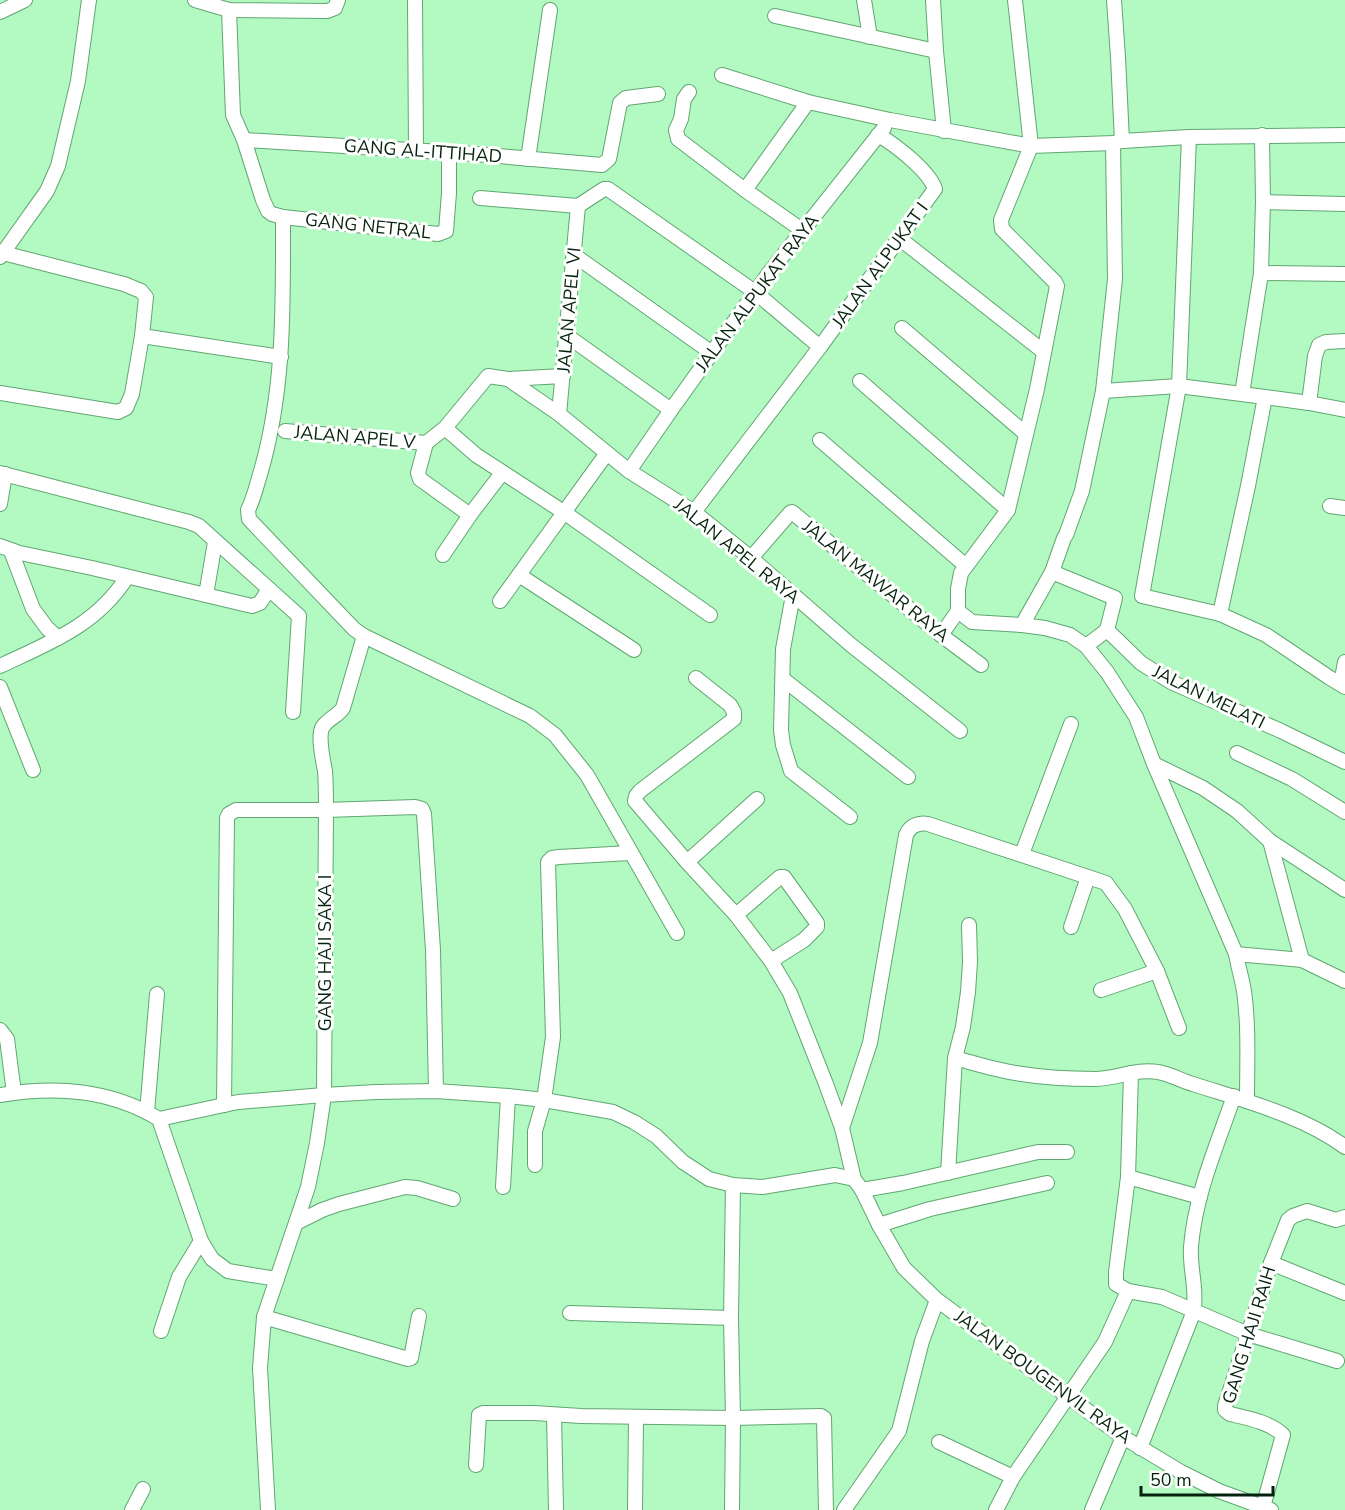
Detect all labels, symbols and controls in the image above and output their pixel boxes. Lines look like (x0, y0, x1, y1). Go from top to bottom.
street label: GANG AL-ITTIHAD (343, 134, 503, 168)
street label: JALAN ALPUKAT I (826, 198, 934, 333)
street label: GANG NETRAL (304, 207, 432, 245)
street label: JALAN ALPUKAT RAYA (689, 209, 824, 377)
street label: JALAN APEL VI (551, 246, 586, 375)
street label: JALAN APEL V (293, 420, 417, 454)
street label: JALAN APEL RAYA (668, 492, 805, 609)
street label: JALAN MAWAR RAYA (797, 514, 954, 648)
street label: JALAN MELATI (1148, 659, 1269, 735)
street label: GANG HAJI SAKA I (313, 875, 337, 1031)
street label: GANG HAJI RAIH (1217, 1263, 1281, 1407)
street label: JALAN BOUGENVIL RAYA (949, 1304, 1136, 1449)
scale bar (1141, 1459, 1273, 1497)
text: 50 m (1150, 1468, 1192, 1492)

